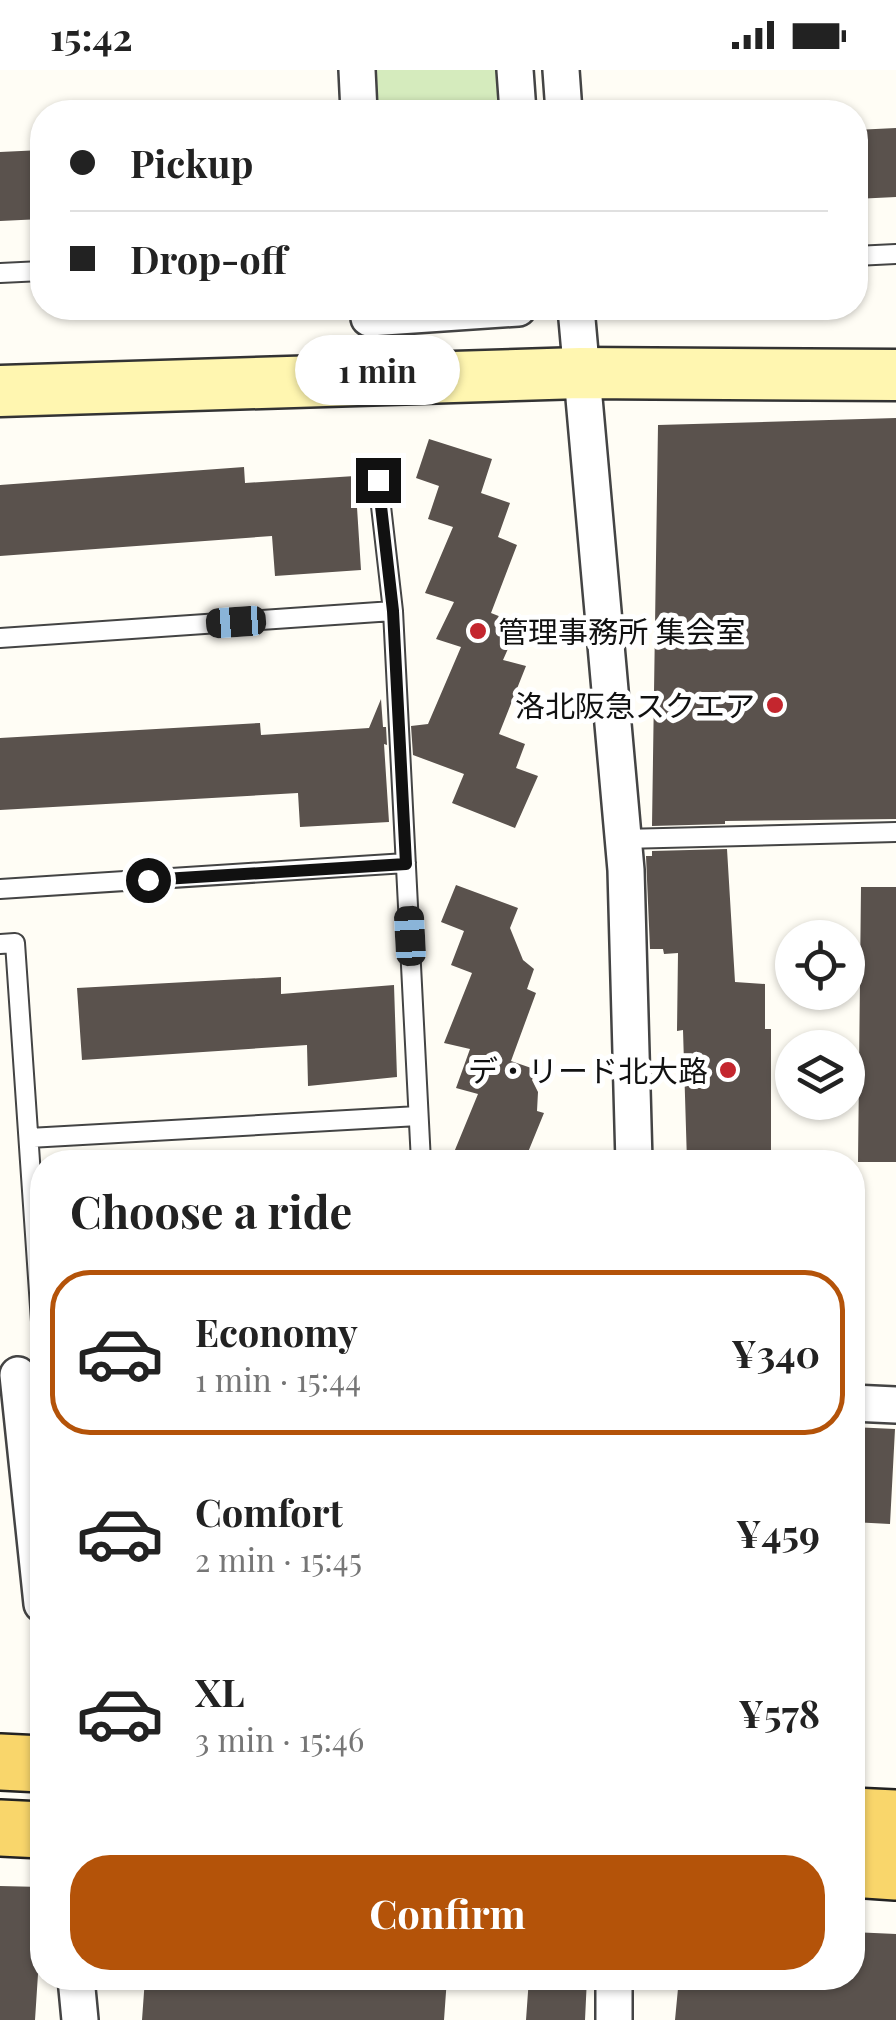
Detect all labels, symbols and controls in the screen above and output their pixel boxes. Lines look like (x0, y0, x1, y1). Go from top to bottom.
text: 15:42 (50, 10, 133, 61)
text: Pickup (130, 137, 253, 188)
text: Drop-off (130, 233, 287, 284)
callout: 1 min (296, 335, 460, 405)
text: 1 min (338, 348, 417, 391)
route end (356, 458, 401, 503)
car (205, 605, 267, 639)
place label: 管理事務所 集会室 (498, 611, 745, 651)
marker: 管理事務所 集会室 (467, 620, 489, 642)
place label: 洛北阪急スクエア (515, 685, 755, 725)
marker: 洛北阪急スクエア (764, 694, 786, 716)
route start (126, 858, 171, 903)
car (393, 905, 427, 967)
map controls (775, 920, 865, 1120)
button: locate (775, 920, 865, 1010)
button: layers (775, 1030, 865, 1120)
place label: デ・リード北大路 (468, 1050, 708, 1090)
marker: デ・リード北大路 (717, 1059, 739, 1081)
text: Choose a ride (70, 1180, 352, 1240)
text: Economy (195, 1306, 358, 1357)
icon: car (75, 1308, 165, 1398)
text: ¥340 (731, 1327, 820, 1378)
text: 1 min · 15:44 (195, 1357, 361, 1400)
text: Comfort (195, 1486, 343, 1537)
icon: car (75, 1488, 165, 1578)
text: ¥459 (736, 1507, 820, 1558)
text: 2 min · 15:45 (195, 1537, 362, 1580)
text: XL (195, 1666, 244, 1717)
icon: car (75, 1668, 165, 1758)
text: ¥578 (738, 1687, 820, 1738)
text: 3 min · 15:46 (195, 1717, 364, 1760)
button: Confirm (70, 1855, 825, 1970)

